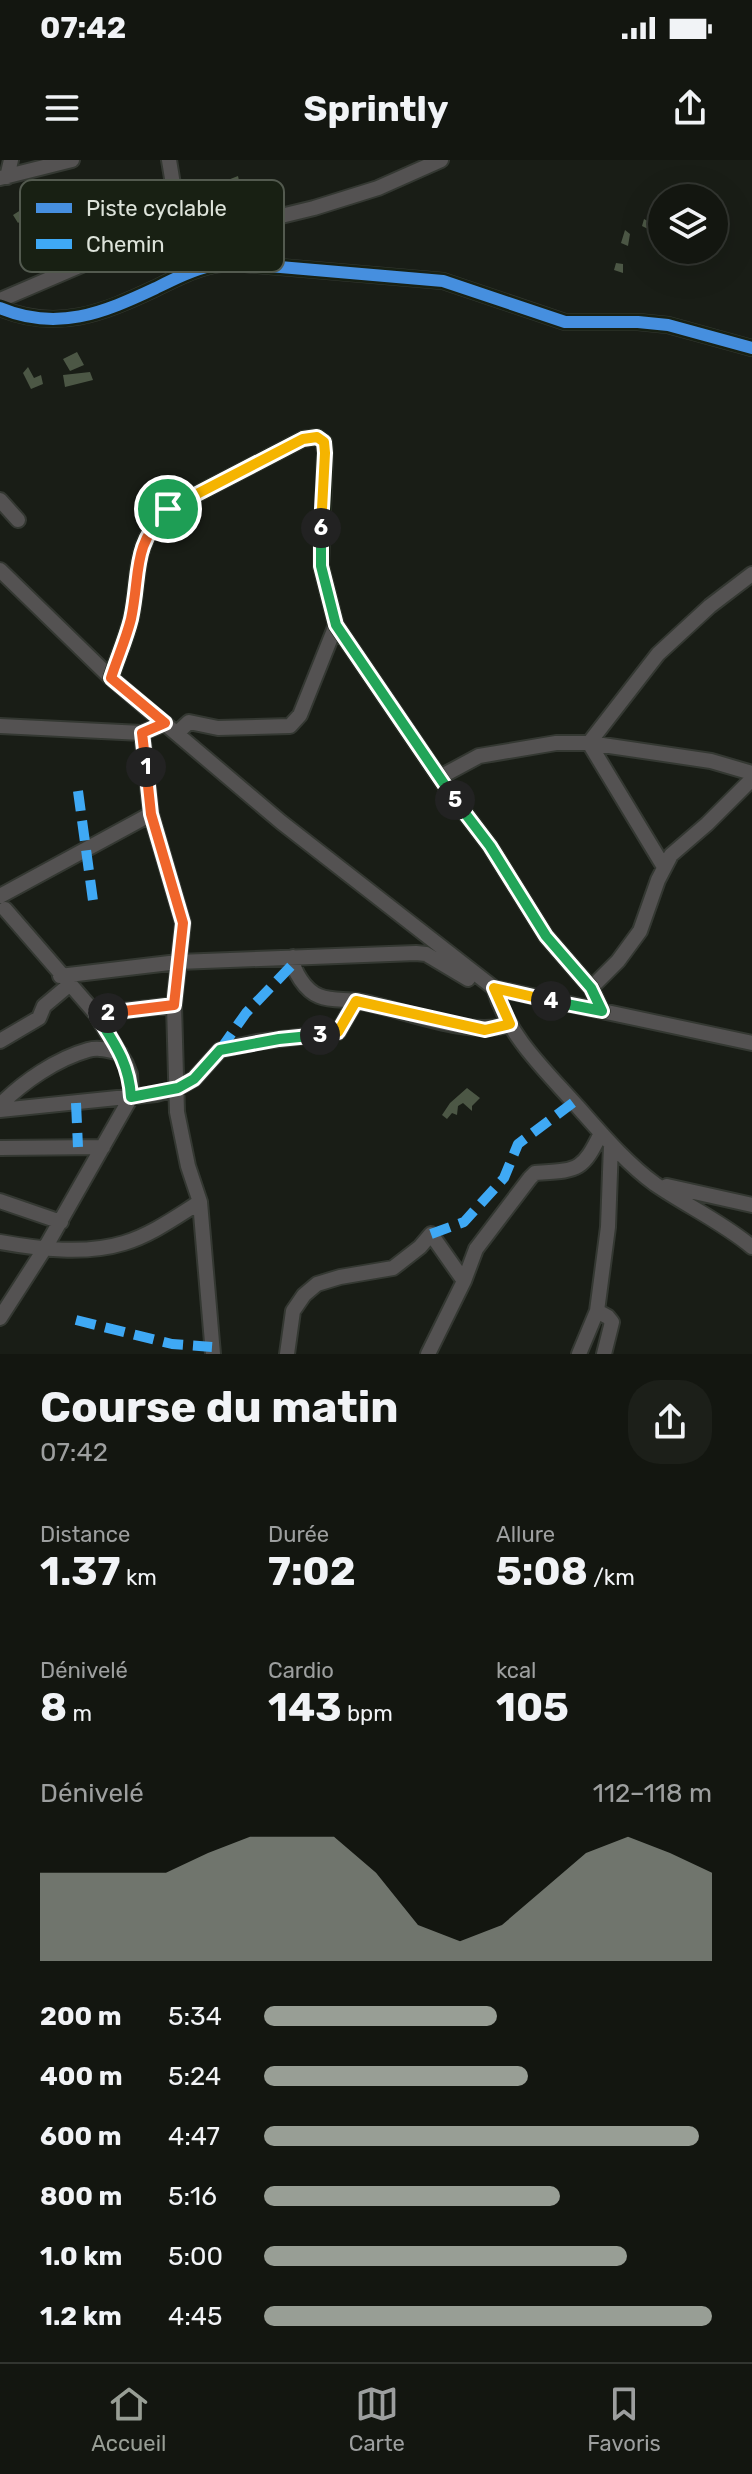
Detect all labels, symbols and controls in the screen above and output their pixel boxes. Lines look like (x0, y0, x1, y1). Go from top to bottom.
text: 07:42 (40, 10, 126, 46)
icon: menu (40, 86, 84, 130)
icon: share (668, 86, 712, 130)
text: Sprintly (304, 87, 448, 130)
legend (20, 180, 284, 272)
map controls (648, 184, 728, 264)
button: layers (648, 184, 728, 264)
text: Piste cyclable (86, 195, 227, 222)
text: Chemin (86, 231, 165, 258)
pin (134, 475, 202, 543)
icon: arrive (146, 487, 190, 531)
pin: 6 (301, 508, 341, 548)
text: 6 (314, 514, 328, 541)
pin: 1 (126, 747, 166, 787)
text: 1 (141, 753, 151, 780)
pin: 5 (435, 780, 475, 820)
text: 5 (448, 786, 462, 813)
pin: 4 (531, 981, 571, 1021)
text: 4 (543, 987, 559, 1014)
pin: 2 (88, 993, 128, 1033)
text: 2 (101, 999, 115, 1026)
pin: 3 (300, 1015, 340, 1055)
text: 3 (313, 1021, 327, 1048)
button: share (628, 1380, 712, 1464)
text: Course du matin (40, 1381, 399, 1433)
text: 07:42 (40, 1437, 108, 1468)
text: Distance (40, 1521, 130, 1548)
text: Durée (268, 1521, 329, 1548)
text: Allure (496, 1521, 555, 1548)
text: 1.37 (40, 1548, 121, 1595)
text: 7:02 (268, 1548, 356, 1595)
text: 5:08 (496, 1548, 588, 1595)
text: km (121, 1564, 157, 1591)
text: /km (588, 1564, 635, 1591)
text: Dénivelé (40, 1657, 128, 1684)
text: Cardio (268, 1657, 334, 1684)
text: kcal (496, 1657, 536, 1684)
text: 8 (40, 1684, 67, 1731)
text: 143 (268, 1684, 342, 1731)
text: 105 (496, 1684, 569, 1731)
text: m (67, 1700, 92, 1727)
text: bpm (342, 1700, 393, 1727)
text: Dénivelé (40, 1778, 144, 1809)
text: 112–118 m (593, 1778, 712, 1809)
text: 200 m (40, 2001, 122, 2032)
text: 5:34 (168, 2001, 222, 2032)
text: 400 m (40, 2061, 122, 2092)
text: 5:24 (168, 2061, 221, 2092)
text: 600 m (40, 2121, 122, 2152)
text: 4:47 (168, 2121, 220, 2152)
text: 800 m (40, 2181, 122, 2212)
text: 5:16 (168, 2181, 217, 2212)
text: 1.0 km (40, 2241, 122, 2272)
text: 5:00 (168, 2241, 223, 2272)
text: 1.2 km (40, 2301, 122, 2332)
text: 4:45 (168, 2301, 222, 2332)
tab: Accueil (91, 2382, 166, 2457)
tab: Carte (349, 2382, 405, 2457)
tab: Favoris (587, 2382, 661, 2457)

